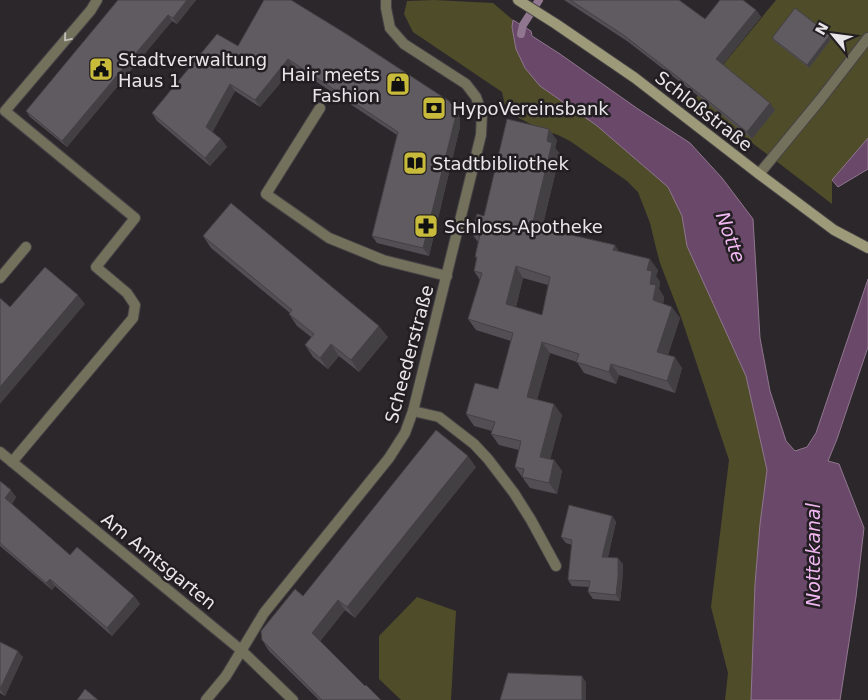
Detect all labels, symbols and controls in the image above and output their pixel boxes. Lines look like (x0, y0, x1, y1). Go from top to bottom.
north arrow (808, 10, 858, 60)
text: N (812, 20, 831, 38)
one-way arrow (64, 32, 72, 41)
place label: Stadtverwaltung Haus 1 (118, 49, 267, 91)
public building icon: Stadtverwaltung Haus 1 (88, 56, 114, 82)
place label: Hair meets Fashion (281, 64, 380, 106)
street label: Schloßstraße (651, 67, 757, 155)
shop icon: Hair meets Fashion (385, 71, 411, 97)
bank icon: HypoVereinsbank (421, 95, 447, 121)
place label: HypoVereinsbank (452, 98, 609, 119)
library icon: Stadtbibliothek (402, 150, 428, 176)
place label: Stadtbibliothek (432, 153, 569, 174)
water label: Notte (712, 209, 750, 265)
pharmacy icon: Schloss-Apotheke (413, 213, 439, 239)
place label: Schloss-Apotheke (444, 216, 603, 237)
street label: Scheederstraße (380, 283, 438, 425)
water label: Nottekanal (802, 502, 824, 607)
street label: Am Amtsgarten (98, 508, 220, 614)

